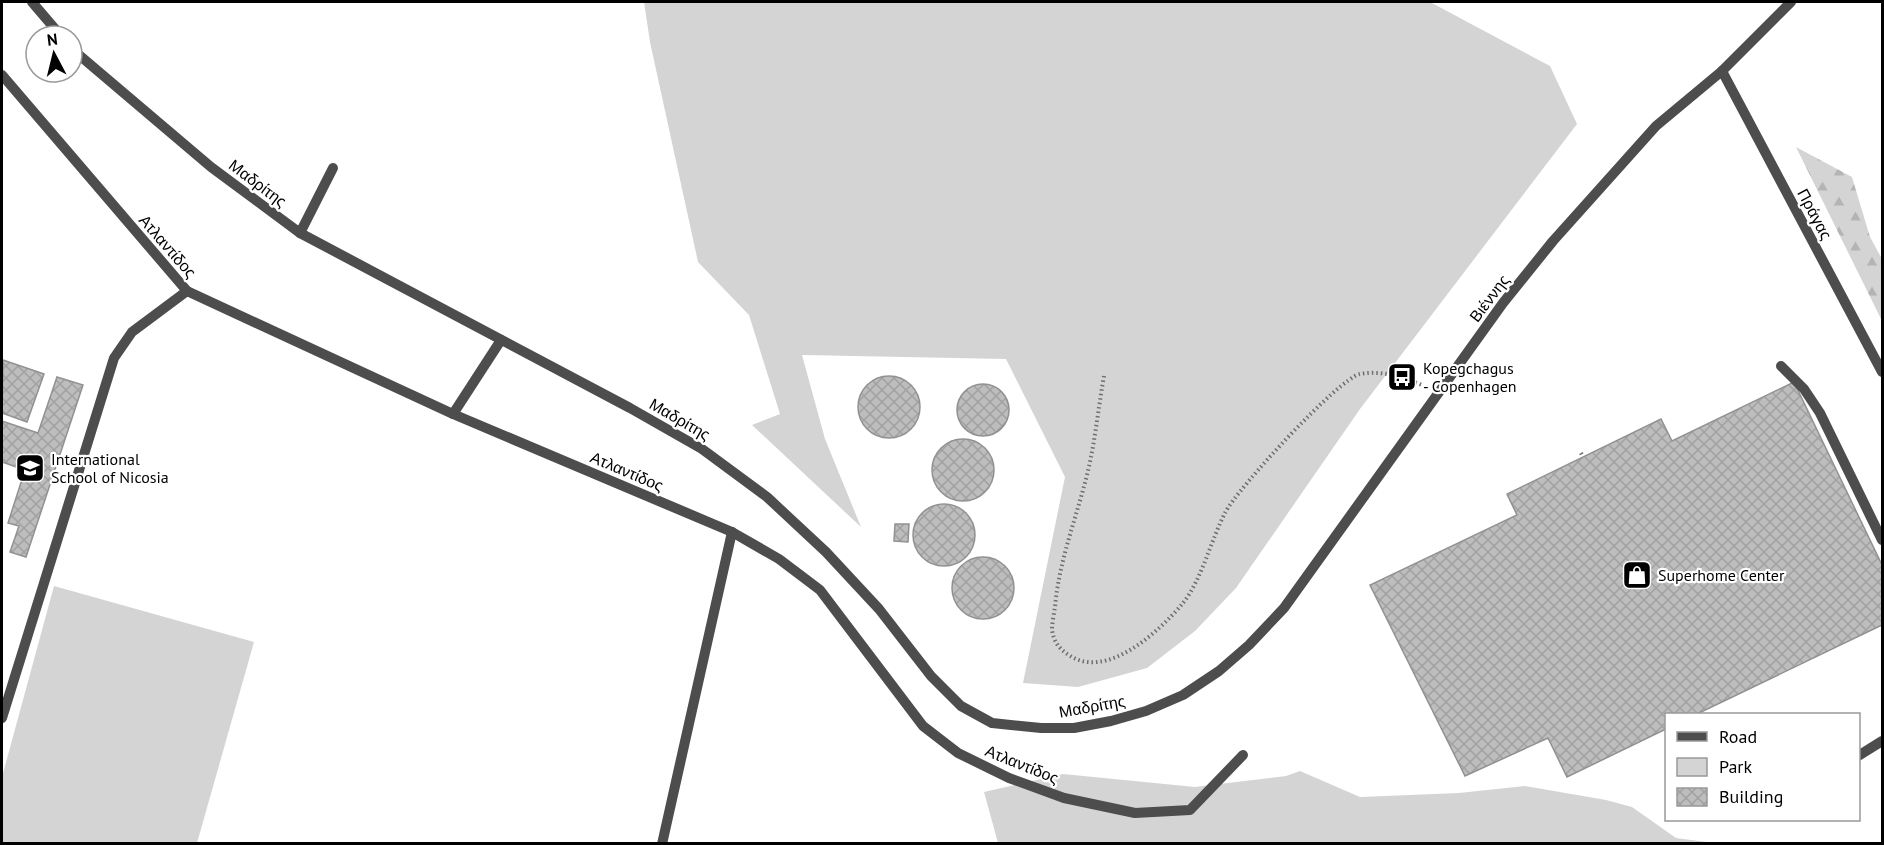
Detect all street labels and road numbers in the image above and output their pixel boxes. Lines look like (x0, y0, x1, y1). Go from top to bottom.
street label: Μαδρίτης (225, 155, 291, 211)
street label: Πράγας (1793, 185, 1837, 243)
street label: Ατλαντίδος (135, 210, 201, 282)
street label: Βιέννης (1465, 270, 1513, 326)
street label: Μαδρίτης (646, 394, 714, 445)
street label: Ατλαντίδος (587, 447, 667, 495)
street label: Μαδρίτης (1057, 690, 1127, 722)
street label: Ατλαντίδος (982, 740, 1062, 788)

